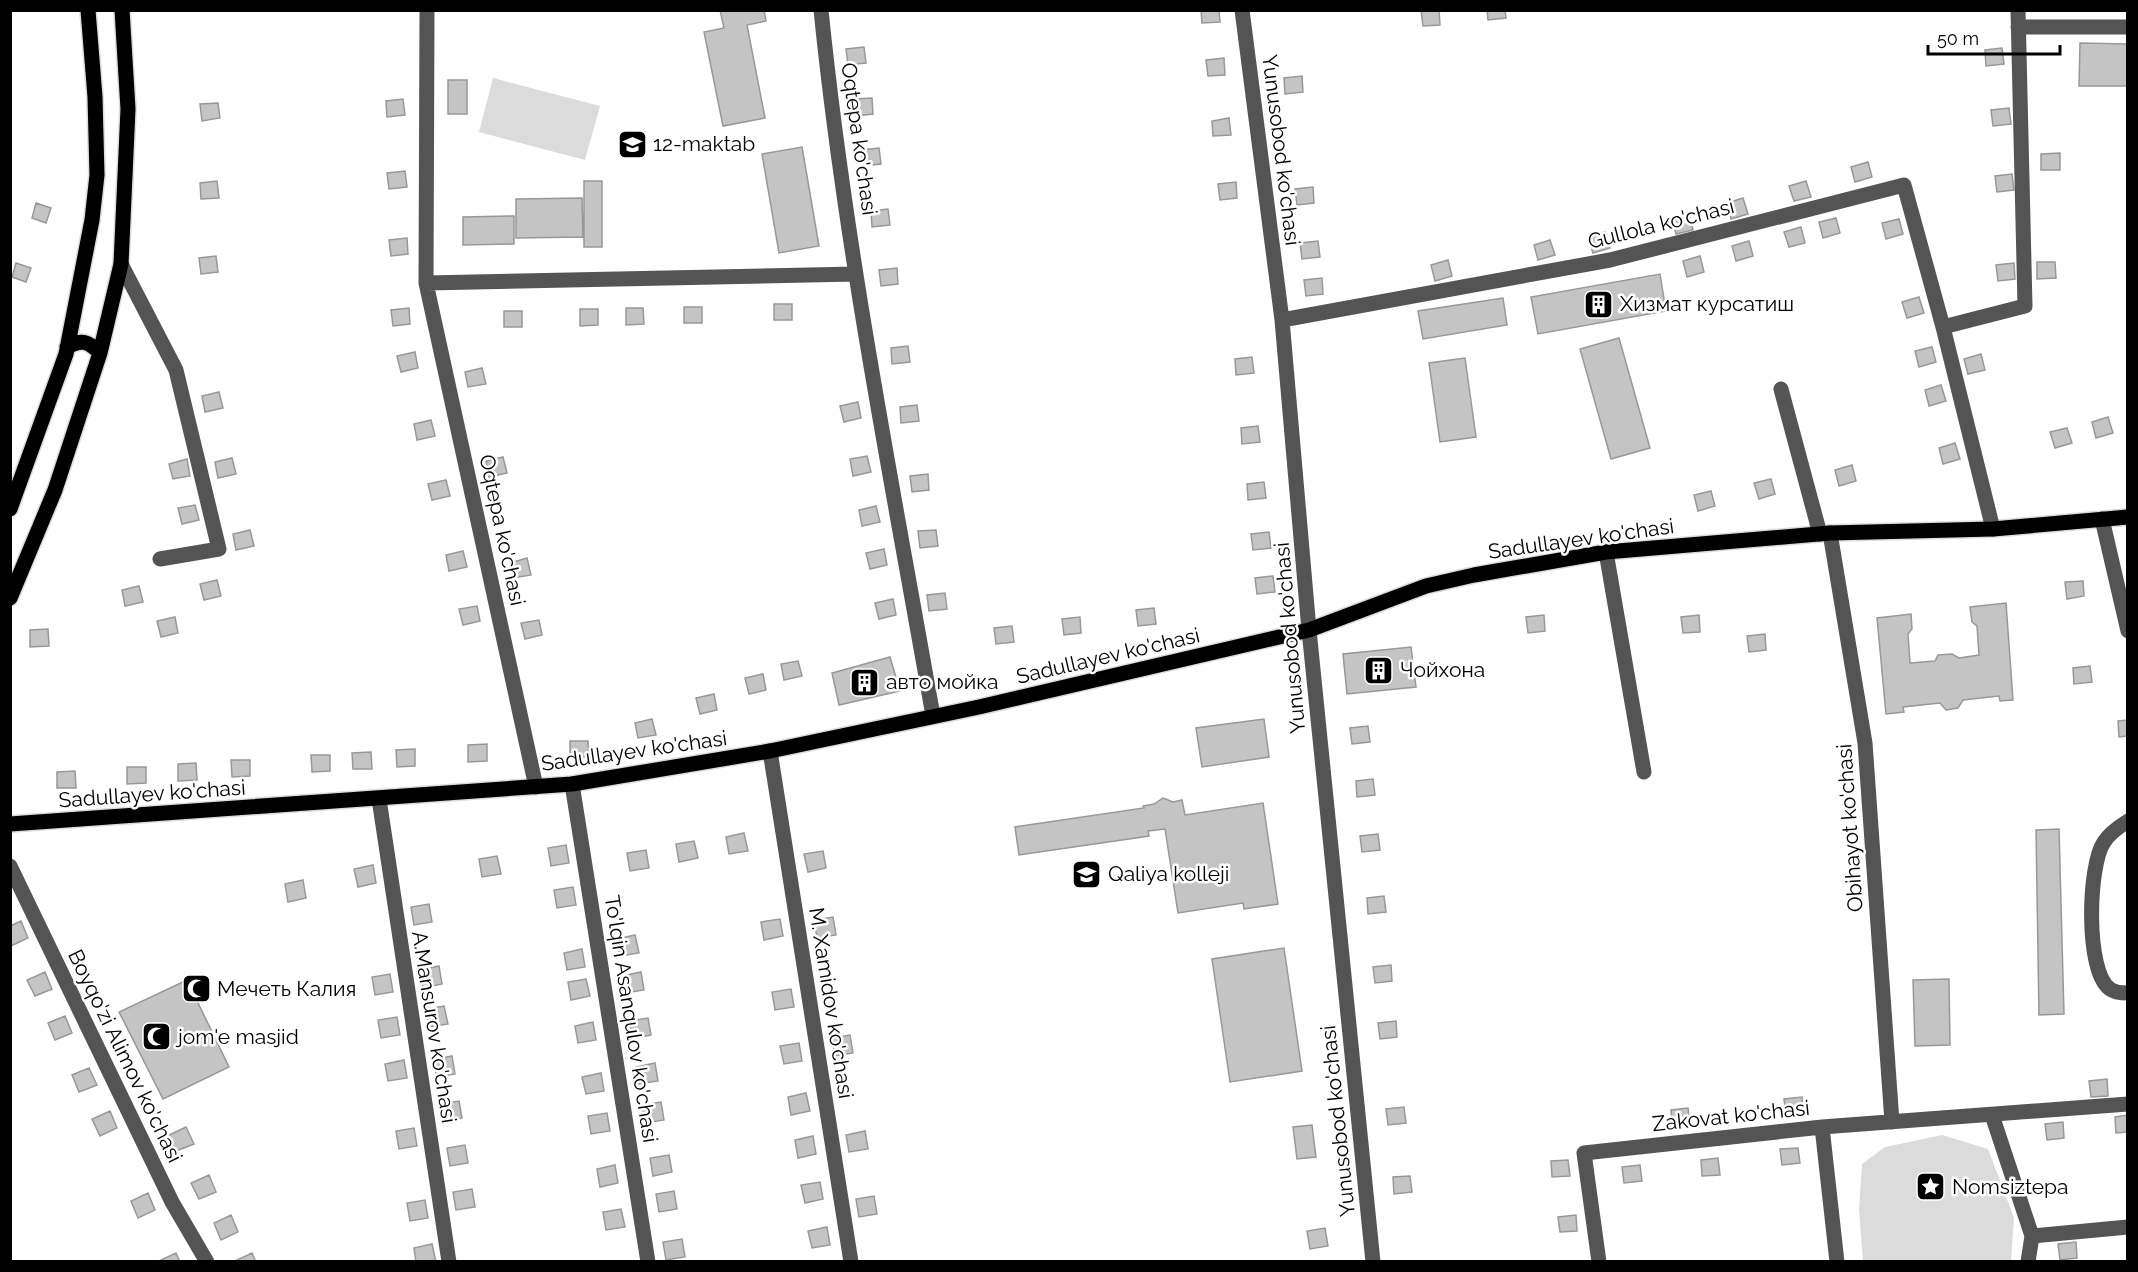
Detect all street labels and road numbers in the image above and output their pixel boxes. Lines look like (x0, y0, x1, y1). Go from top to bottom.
street label: Yunusobod ko'chasi (1257, 53, 1306, 247)
street label: Oqtepa ko'chasi (836, 61, 883, 217)
street label: Gullola ko'chasi (1585, 193, 1737, 254)
street label: Oqtepa ko'chasi (474, 452, 531, 608)
street label: Sadullayev ko'chasi (1486, 513, 1675, 564)
street label: Yunusobod ko'chasi (1269, 541, 1310, 735)
street label: Sadullayev ko'chasi (1014, 622, 1202, 689)
street label: Sadullayev ko'chasi (539, 725, 728, 776)
street label: Obihayot ko'chasi (1831, 743, 1868, 913)
street label: Sadullayev ko'chasi (58, 774, 246, 813)
street label: To'lqin Asanqulov ko'chasi (600, 893, 663, 1144)
street label: M. Xamidov ko'chasi (804, 906, 859, 1100)
street label: A.Mansurov ko'chasi (407, 929, 462, 1125)
street label: Boyqo'zi Alimov ko'chasi (63, 945, 188, 1166)
street label: Yunusobod ko'chasi (1315, 1024, 1360, 1218)
street label: Zakovat ko'chasi (1651, 1095, 1811, 1136)

